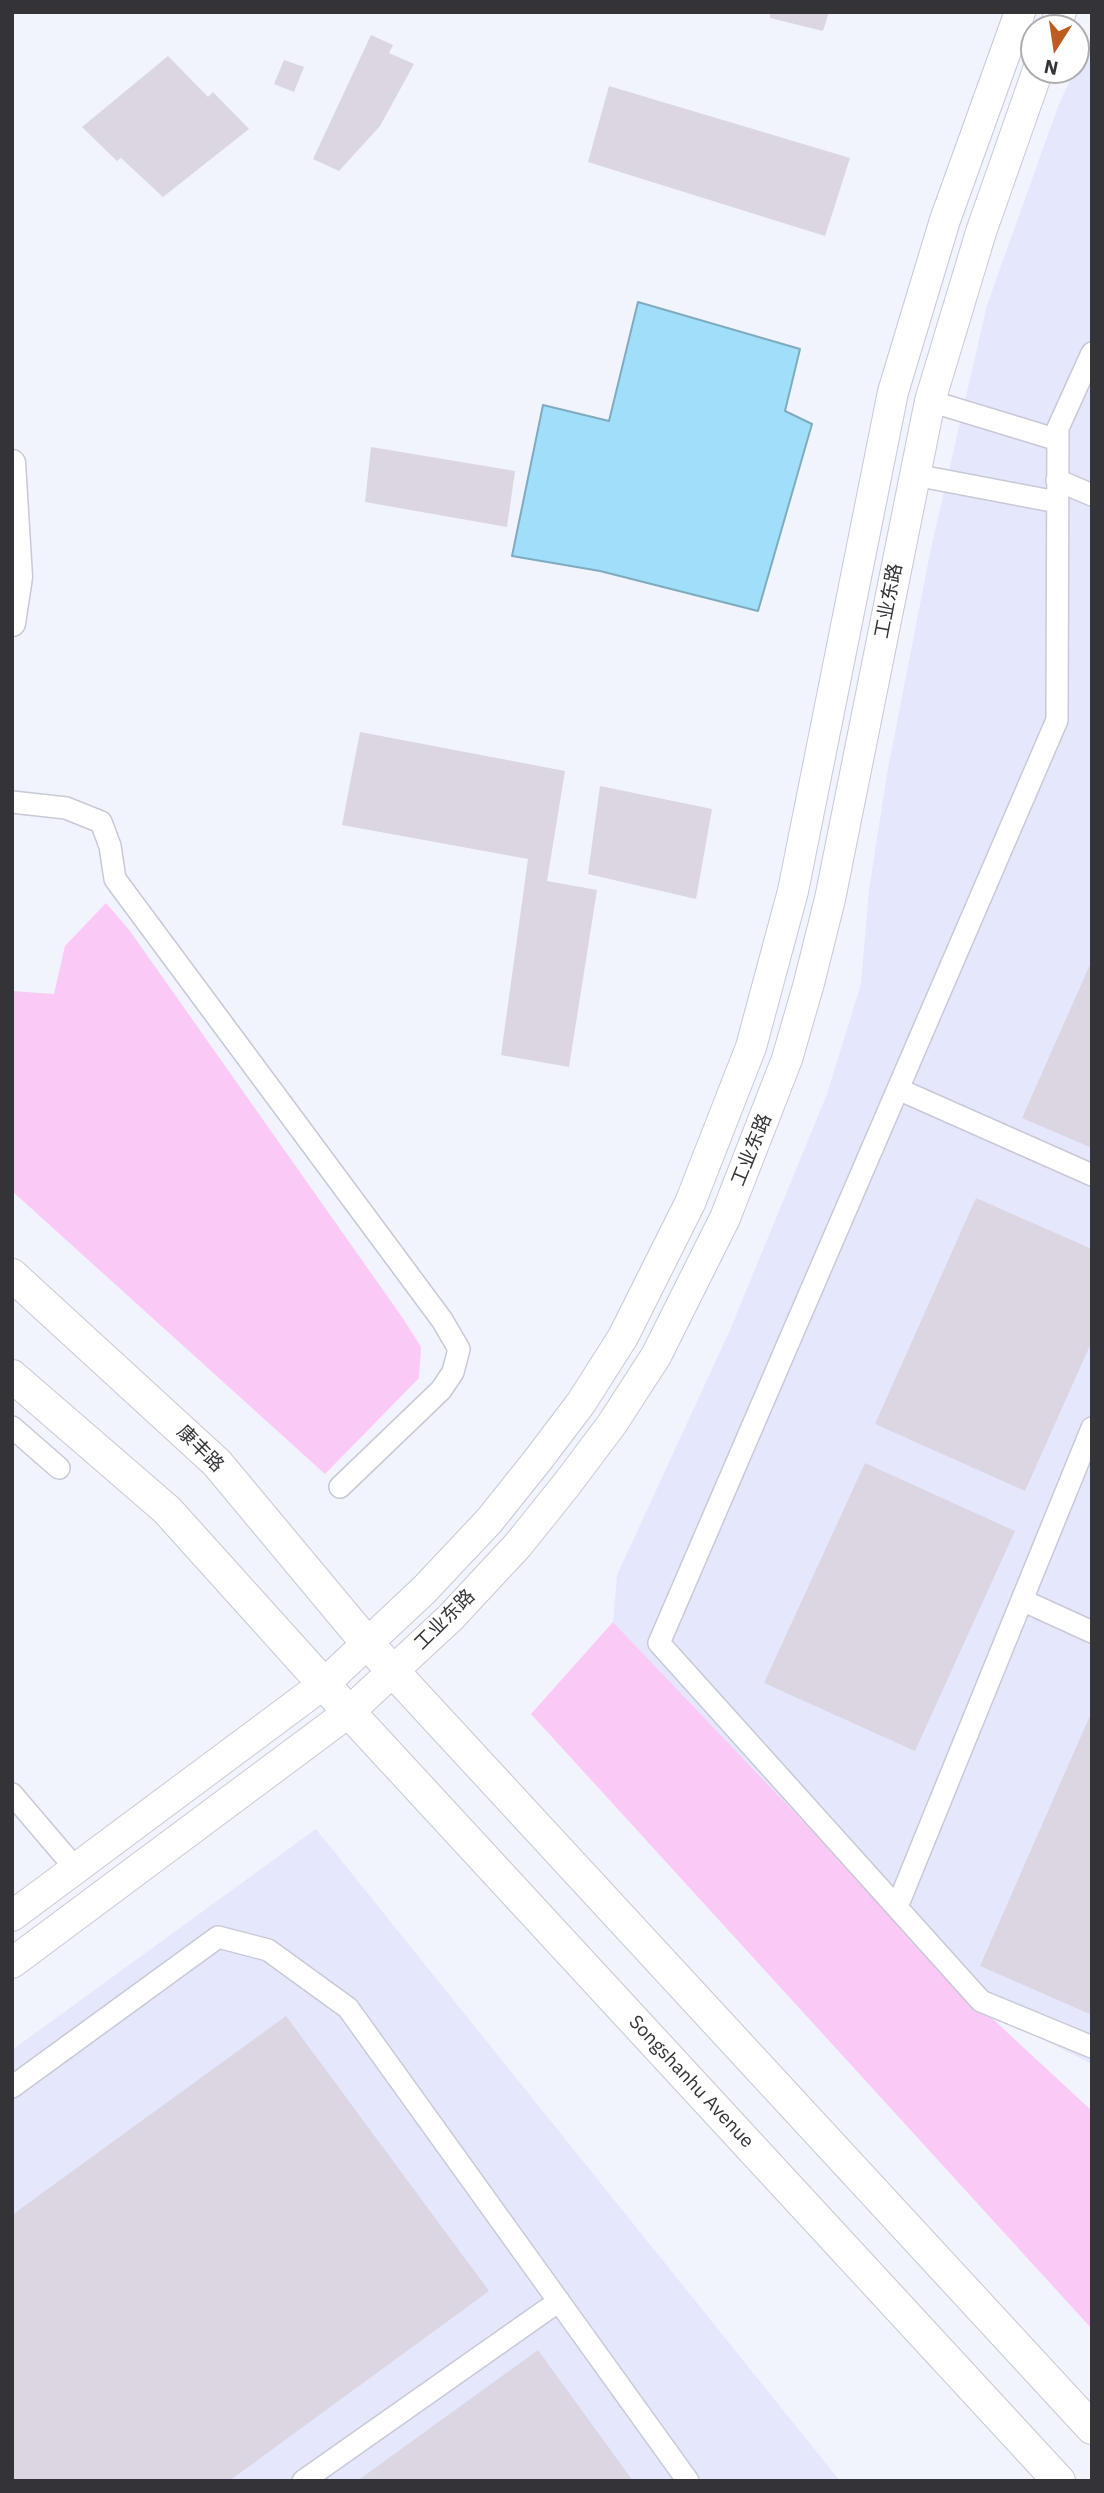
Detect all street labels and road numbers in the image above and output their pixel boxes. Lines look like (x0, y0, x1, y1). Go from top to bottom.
street label: 工业东路 (871, 562, 907, 640)
street label: 工业东路 (727, 1110, 777, 1190)
street label: 康丰路 (172, 1421, 228, 1477)
street label: 工业东路 (410, 1585, 480, 1655)
street label: Songshanhu Avenue (624, 2011, 758, 2153)

